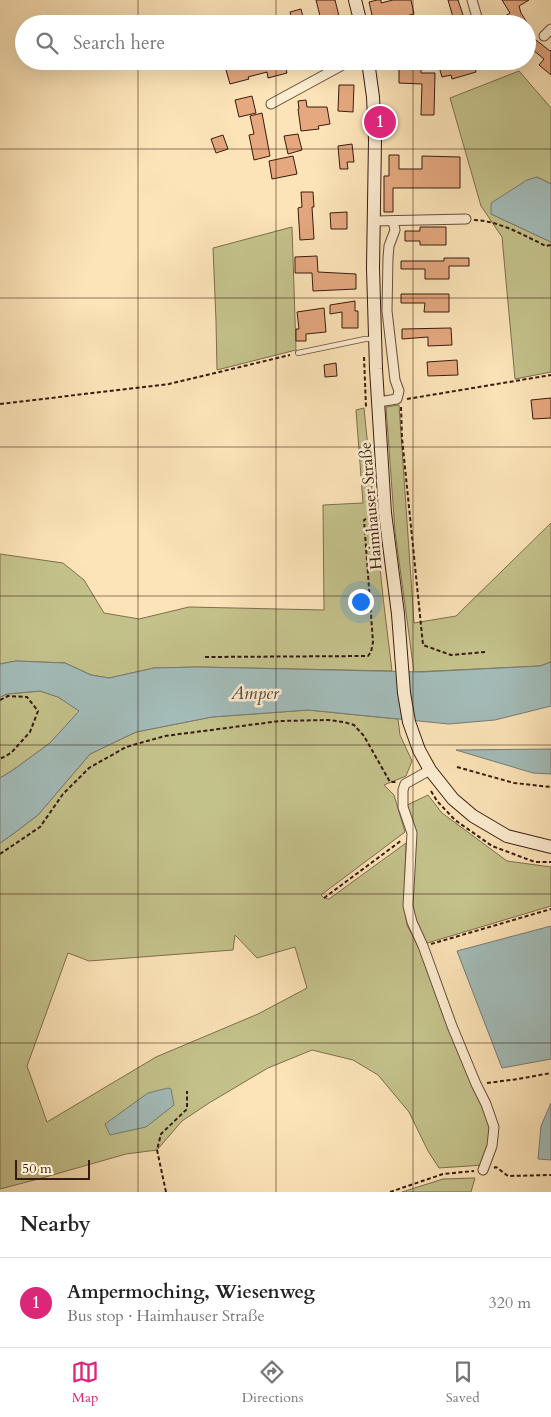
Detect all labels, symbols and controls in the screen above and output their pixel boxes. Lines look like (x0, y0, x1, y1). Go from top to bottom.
search box (15, 15, 536, 70)
icon: search (33, 29, 61, 57)
text: Search here (73, 30, 165, 56)
pin: 1 (364, 103, 396, 141)
street label: Haimhauser Straße (354, 441, 388, 571)
your location (348, 589, 374, 615)
water label: Amper (230, 681, 280, 706)
scale bar (15, 1157, 90, 1180)
text: 50 m (22, 1159, 52, 1178)
text: Nearby (20, 1210, 91, 1239)
text: Ampermoching, Wiesenweg (67, 1279, 315, 1305)
text: 1 (32, 1292, 40, 1314)
text: 320 m (489, 1292, 531, 1314)
text: Bus stop · Haimhauser Straße (67, 1305, 265, 1327)
tab: Map (71, 1358, 99, 1407)
tab: Directions (242, 1358, 303, 1407)
tab: Saved (446, 1358, 480, 1407)

